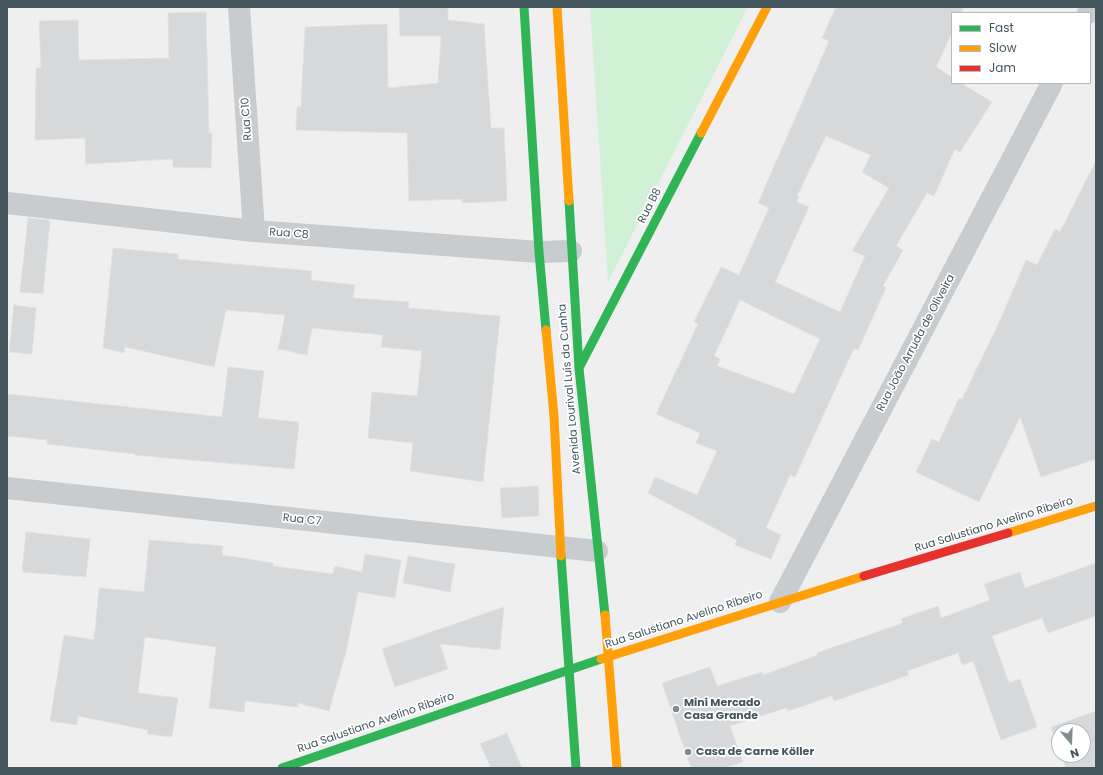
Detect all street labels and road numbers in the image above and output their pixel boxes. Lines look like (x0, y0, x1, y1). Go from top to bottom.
street label: Rua C10 (239, 97, 255, 141)
street label: Rua B8 (636, 186, 664, 226)
street label: Rua C8 (269, 226, 309, 242)
street label: Rua João Arruda de Oliveira (874, 272, 958, 414)
street label: Avenida Lourival Luís da Cunha (556, 303, 584, 475)
street label: Rua Salustiano Avelino Ribeiro (913, 495, 1075, 555)
street label: Rua C7 (282, 511, 322, 529)
street label: Rua Salustiano Avelino Ribeiro (604, 588, 764, 652)
street label: Rua Salustiano Avelino Ribeiro (296, 690, 456, 756)

